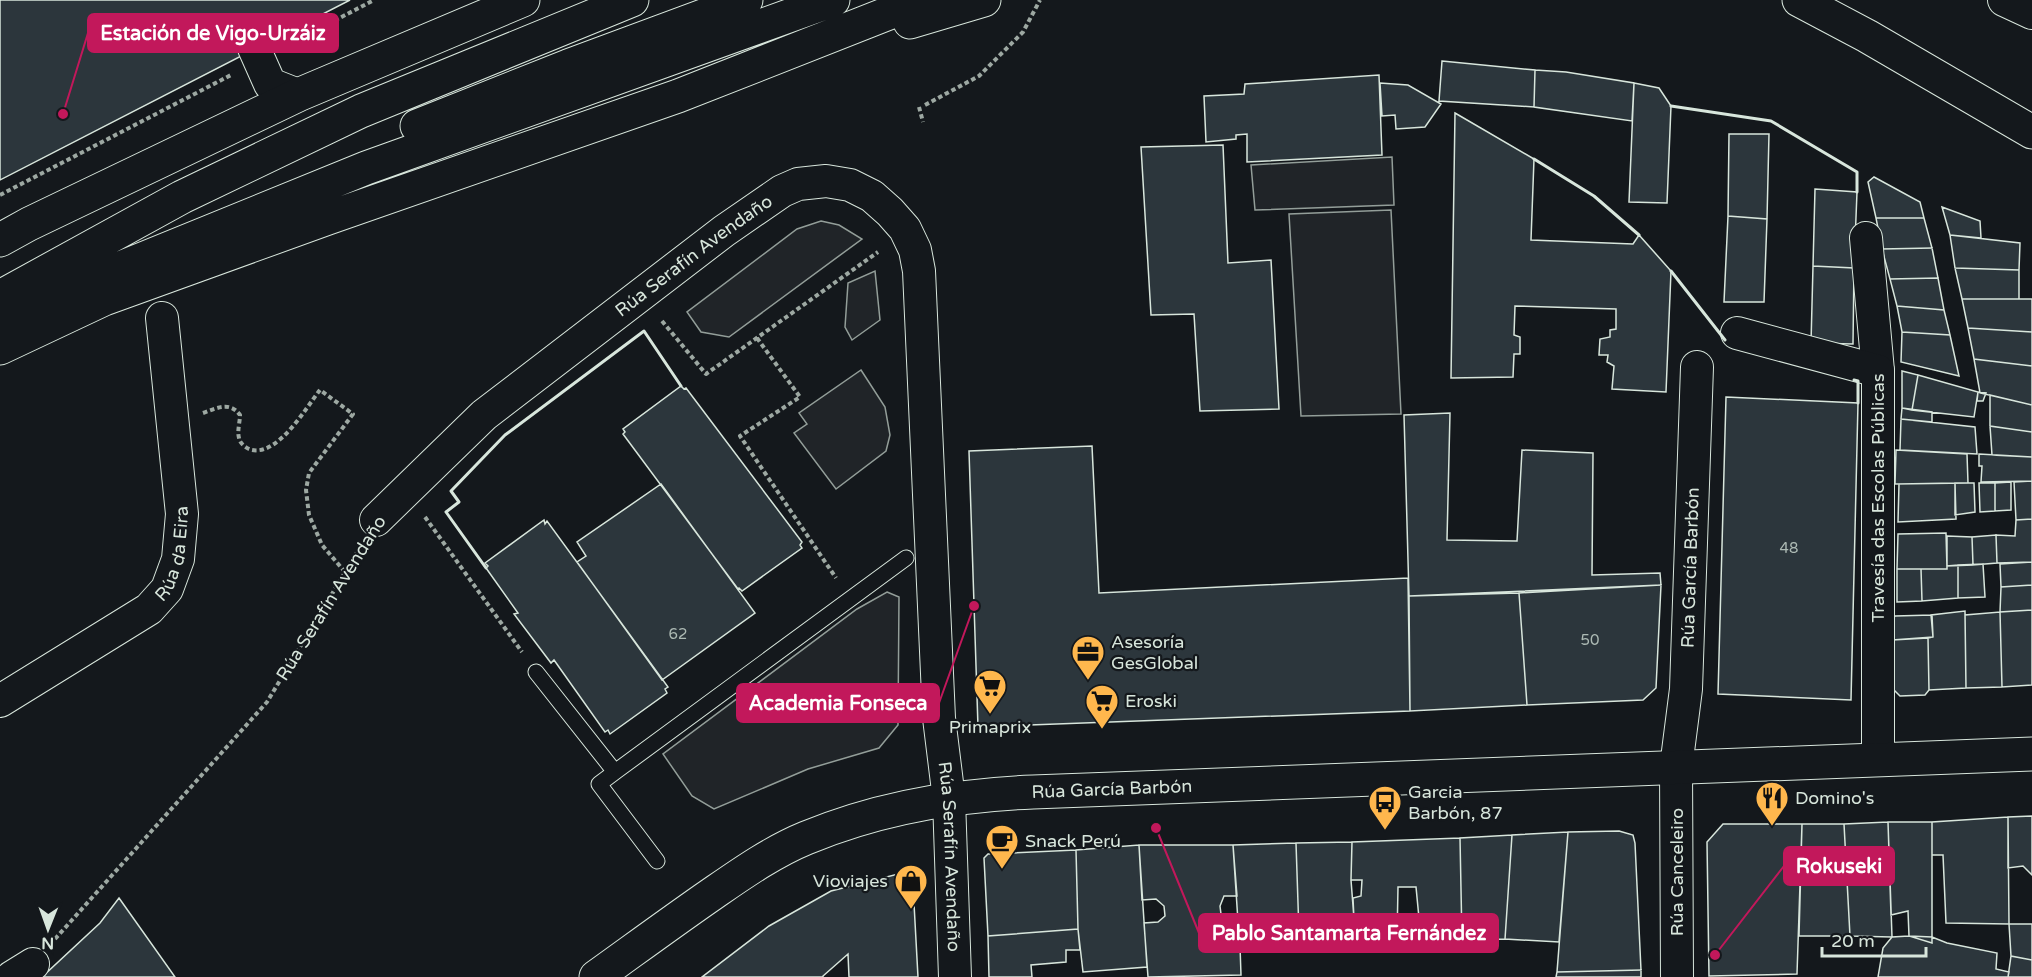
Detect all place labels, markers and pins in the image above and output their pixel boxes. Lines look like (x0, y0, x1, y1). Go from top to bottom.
callout: Estación de Vigo-Urzáiz (88, 14, 338, 52)
place label: Asesoría GesGlobal (1111, 631, 1198, 674)
office icon: Asesoría GesGlobal (1070, 634, 1106, 681)
supermarket icon: Primaprix (972, 668, 1008, 715)
supermarket icon: Eroski (1084, 683, 1120, 730)
callout: Academia Fonseca (737, 684, 939, 722)
place label: Eroski (1125, 690, 1177, 712)
place label: Primaprix (949, 716, 1031, 738)
restaurant icon: Domino's (1754, 780, 1790, 827)
place label: Garcia Barbón, 87 (1408, 781, 1503, 824)
bus stop icon: Garcia Barbón, 87 (1367, 784, 1403, 831)
place label: Domino's (1795, 787, 1874, 809)
cafe icon: Snack Perú (984, 823, 1020, 870)
place label: Snack Perú (1025, 830, 1121, 852)
callout: Rokuseki (1784, 847, 1894, 885)
shop icon: Vioviajes (893, 863, 929, 910)
place label: Vioviajes (813, 870, 888, 892)
callout: Pablo Santamarta Fernández (1199, 914, 1498, 952)

